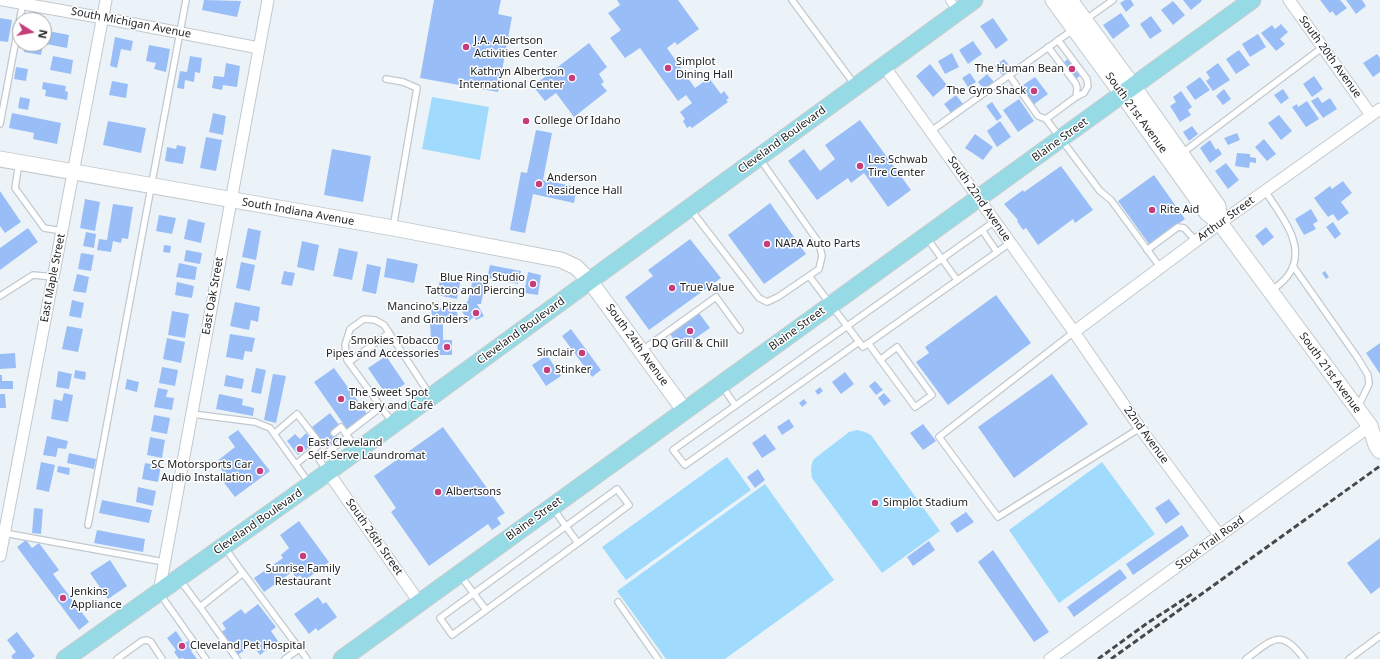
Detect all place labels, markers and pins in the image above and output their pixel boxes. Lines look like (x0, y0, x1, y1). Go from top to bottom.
place label: J.A. Albertson Activities Center (474, 34, 557, 60)
marker: J.A. Albertson Activities Center (461, 42, 471, 52)
place label: Simplot Dining Hall (676, 55, 733, 81)
place label: The Human Bean (975, 62, 1064, 76)
marker: Simplot Dining Hall (663, 63, 673, 73)
marker: The Human Bean (1067, 64, 1077, 74)
place label: Kathryn Albertson International Center (459, 65, 564, 91)
marker: Kathryn Albertson International Center (567, 73, 577, 83)
place label: The Gyro Shack (946, 84, 1026, 98)
marker: The Gyro Shack (1029, 86, 1039, 96)
place label: College Of Idaho (534, 114, 621, 128)
marker: College Of Idaho (521, 116, 531, 126)
place label: Les Schwab Tire Center (868, 153, 928, 179)
marker: Les Schwab Tire Center (855, 161, 865, 171)
place label: Anderson Residence Hall (547, 171, 622, 197)
marker: Anderson Residence Hall (534, 179, 544, 189)
place label: Rite Aid (1160, 203, 1199, 217)
marker: Rite Aid (1147, 205, 1157, 215)
place label: NAPA Auto Parts (775, 237, 860, 251)
marker: NAPA Auto Parts (762, 239, 772, 249)
place label: Blue Ring Studio Tattoo and Piercing (425, 271, 525, 297)
marker: Blue Ring Studio Tattoo and Piercing (528, 279, 538, 289)
place label: True Value (680, 281, 734, 295)
marker: True Value (667, 283, 677, 293)
place label: Mancino's Pizza and Grinders (387, 300, 468, 326)
marker: Mancino's Pizza and Grinders (471, 308, 481, 318)
marker: DQ Grill & Chill (685, 326, 695, 336)
place label: Smokies Tobacco Pipes and Accessories (326, 334, 439, 360)
place label: DQ Grill & Chill (652, 337, 728, 351)
marker: Smokies Tobacco Pipes and Accessories (442, 342, 452, 352)
place label: Sinclair (537, 346, 574, 360)
marker: Sinclair (577, 348, 587, 358)
place label: Stinker (555, 363, 591, 377)
marker: Stinker (542, 365, 552, 375)
place label: The Sweet Spot Bakery and Café (349, 386, 433, 412)
marker: The Sweet Spot Bakery and Café (336, 394, 346, 404)
place label: East Cleveland Self-Serve Laundromat (308, 436, 426, 462)
marker: East Cleveland Self-Serve Laundromat (295, 444, 305, 454)
place label: SC Motorsports Car Audio Installation (151, 458, 252, 484)
marker: SC Motorsports Car Audio Installation (255, 466, 265, 476)
place label: Albertsons (446, 485, 501, 499)
marker: Albertsons (433, 487, 443, 497)
place label: Simplot Stadium (883, 496, 968, 510)
marker: Simplot Stadium (870, 498, 880, 508)
marker: Sunrise Family Restaurant (298, 551, 308, 561)
place label: Sunrise Family Restaurant (266, 562, 340, 588)
place label: Jenkins Appliance (71, 585, 122, 611)
marker: Jenkins Appliance (58, 593, 68, 603)
place label: Cleveland Pet Hospital (190, 639, 305, 653)
marker: Cleveland Pet Hospital (177, 641, 187, 651)

